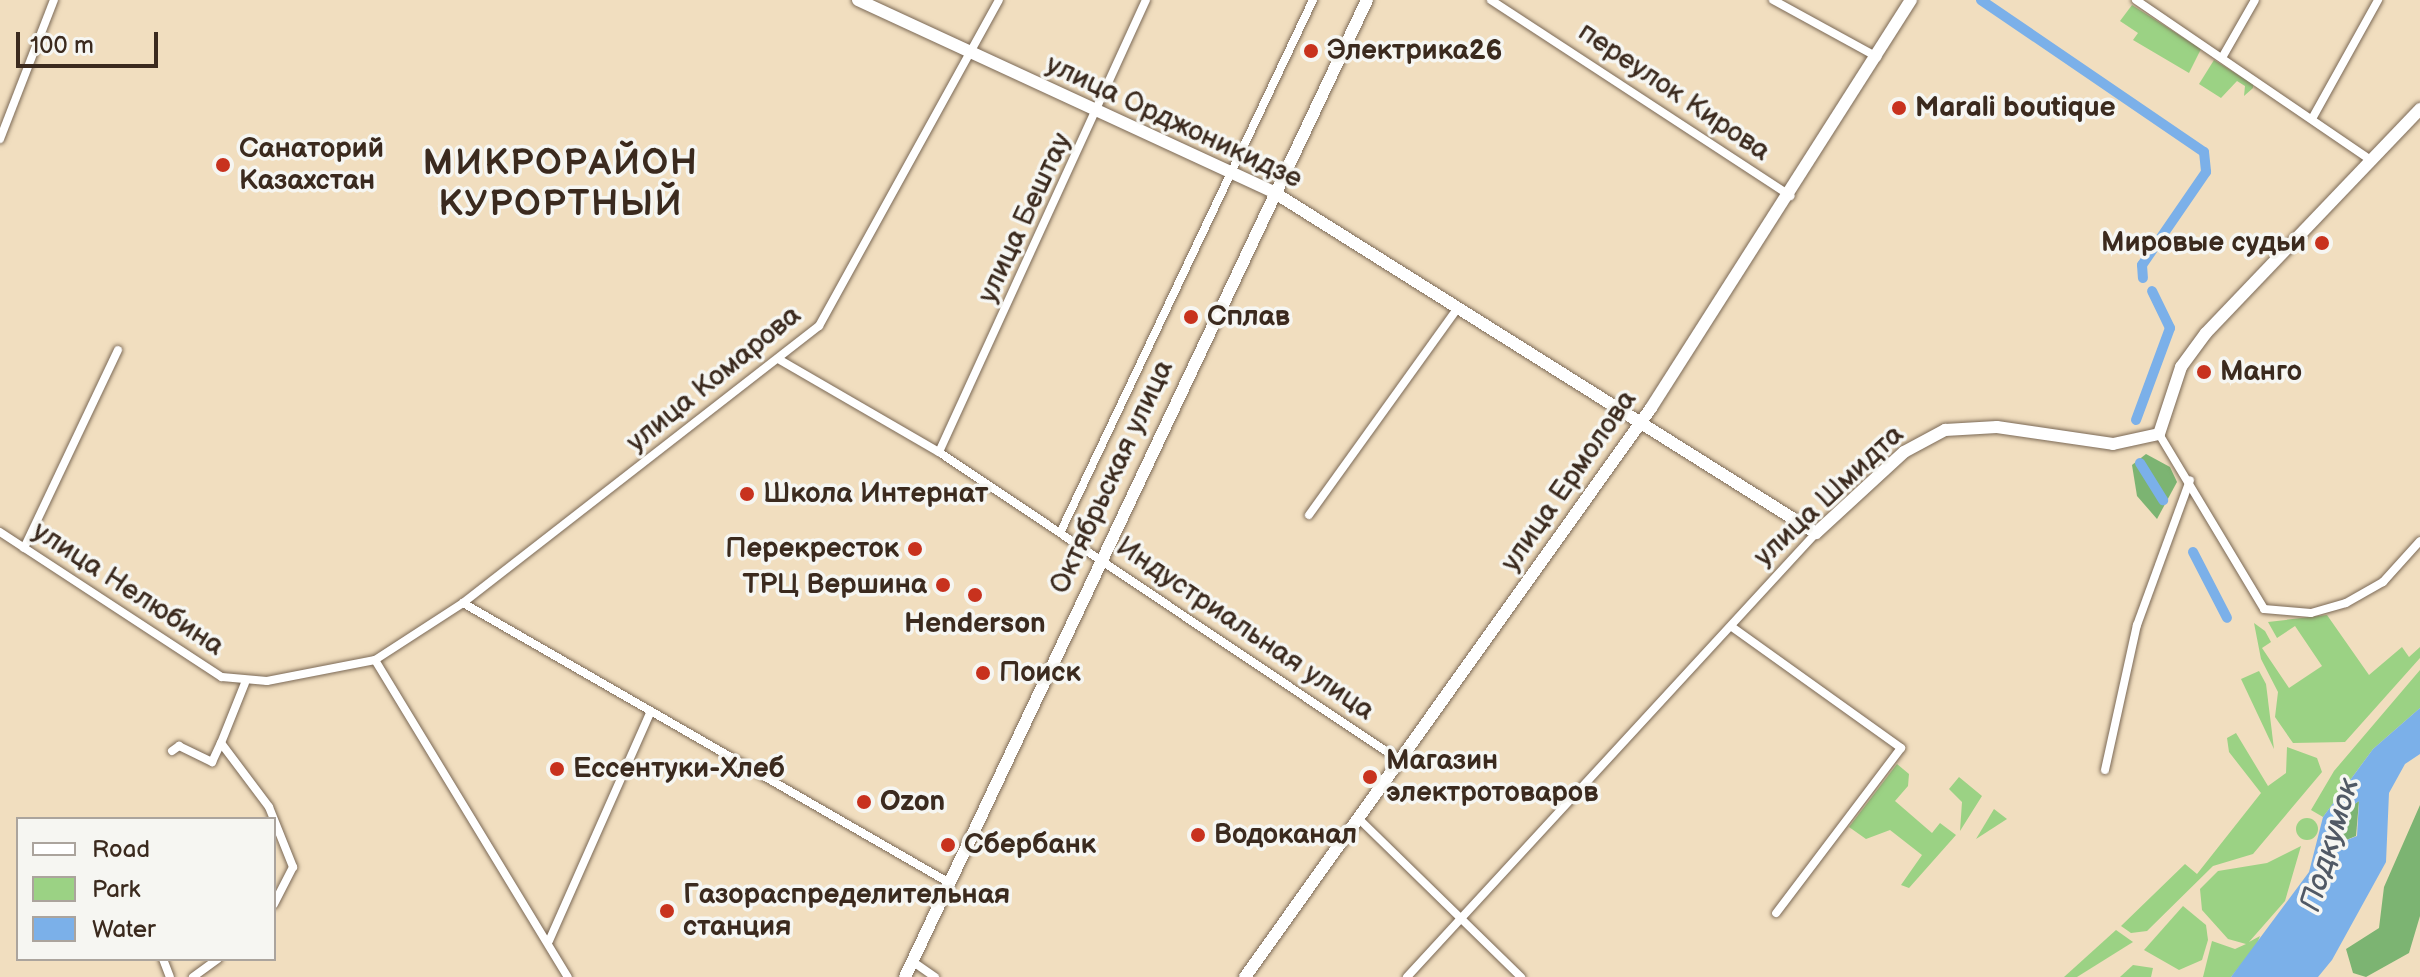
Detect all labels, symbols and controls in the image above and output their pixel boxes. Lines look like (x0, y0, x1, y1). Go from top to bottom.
street label: переулок Кирова (1572, 15, 1776, 169)
scale bar (20, 16, 162, 66)
text: 100 m (30, 31, 94, 60)
place label: Электрика26 (1327, 34, 1503, 68)
marker: Электрика26 (1302, 42, 1320, 60)
street label: улица Орджоникидзе (1041, 48, 1307, 196)
place label: Marali boutique (1915, 91, 2115, 125)
marker: Marali boutique (1890, 99, 1908, 117)
street label: улица Бештау (971, 128, 1079, 308)
place label: Санаторий Казахстан (239, 132, 384, 198)
district label: МИКРОРАЙОН КУРОРТНЫЙ (423, 141, 699, 226)
marker: Санаторий Казахстан (214, 156, 232, 174)
place label: Мировые судьи (2101, 226, 2306, 260)
marker: Мировые судьи (2313, 234, 2331, 252)
street label: улица Комарова (620, 299, 808, 459)
place label: Сплав (1207, 300, 1290, 334)
marker: Сплав (1182, 308, 1200, 326)
street label: Октябрьская улица (1043, 355, 1181, 599)
place label: Манго (2220, 355, 2302, 389)
marker: Манго (2195, 363, 2213, 381)
street label: улица Ермолова (1494, 384, 1644, 578)
street label: улица Шмидта (1747, 418, 1911, 574)
place label: Школа Интернат (763, 477, 988, 511)
marker: Школа Интернат (738, 485, 756, 503)
street label: улица Нелюбина (26, 515, 230, 663)
street label: Индустриальная улица (1110, 530, 1380, 728)
place label: Перекресток (725, 532, 899, 566)
marker: Перекресток (906, 540, 924, 558)
place label: ТРЦ Вершина (743, 568, 927, 602)
marker: ТРЦ Вершина (934, 576, 952, 594)
marker: Henderson (966, 586, 984, 604)
place label: Henderson (904, 607, 1046, 641)
place label: Поиск (999, 656, 1081, 690)
marker: Поиск (974, 664, 992, 682)
place label: Магазин электротоваров (1386, 744, 1598, 810)
place label: Ессентуки-Хлеб (573, 752, 785, 786)
marker: Ессентуки-Хлеб (548, 760, 566, 778)
marker: Магазин электротоваров (1361, 768, 1379, 786)
water label: Подкумок (2293, 774, 2367, 916)
place label: Ozon (880, 785, 945, 819)
marker: Ozon (855, 793, 873, 811)
legend (16, 817, 276, 961)
place label: Водоканал (1214, 818, 1357, 852)
marker: Водоканал (1189, 826, 1207, 844)
place label: Сбербанк (964, 828, 1096, 862)
text: Road (92, 835, 150, 864)
marker: Сбербанк (939, 836, 957, 854)
text: Park (92, 875, 140, 904)
place label: Газораспределительная станция (683, 878, 1010, 944)
marker: Газораспределительная станция (658, 902, 676, 920)
text: Water (92, 915, 156, 944)

